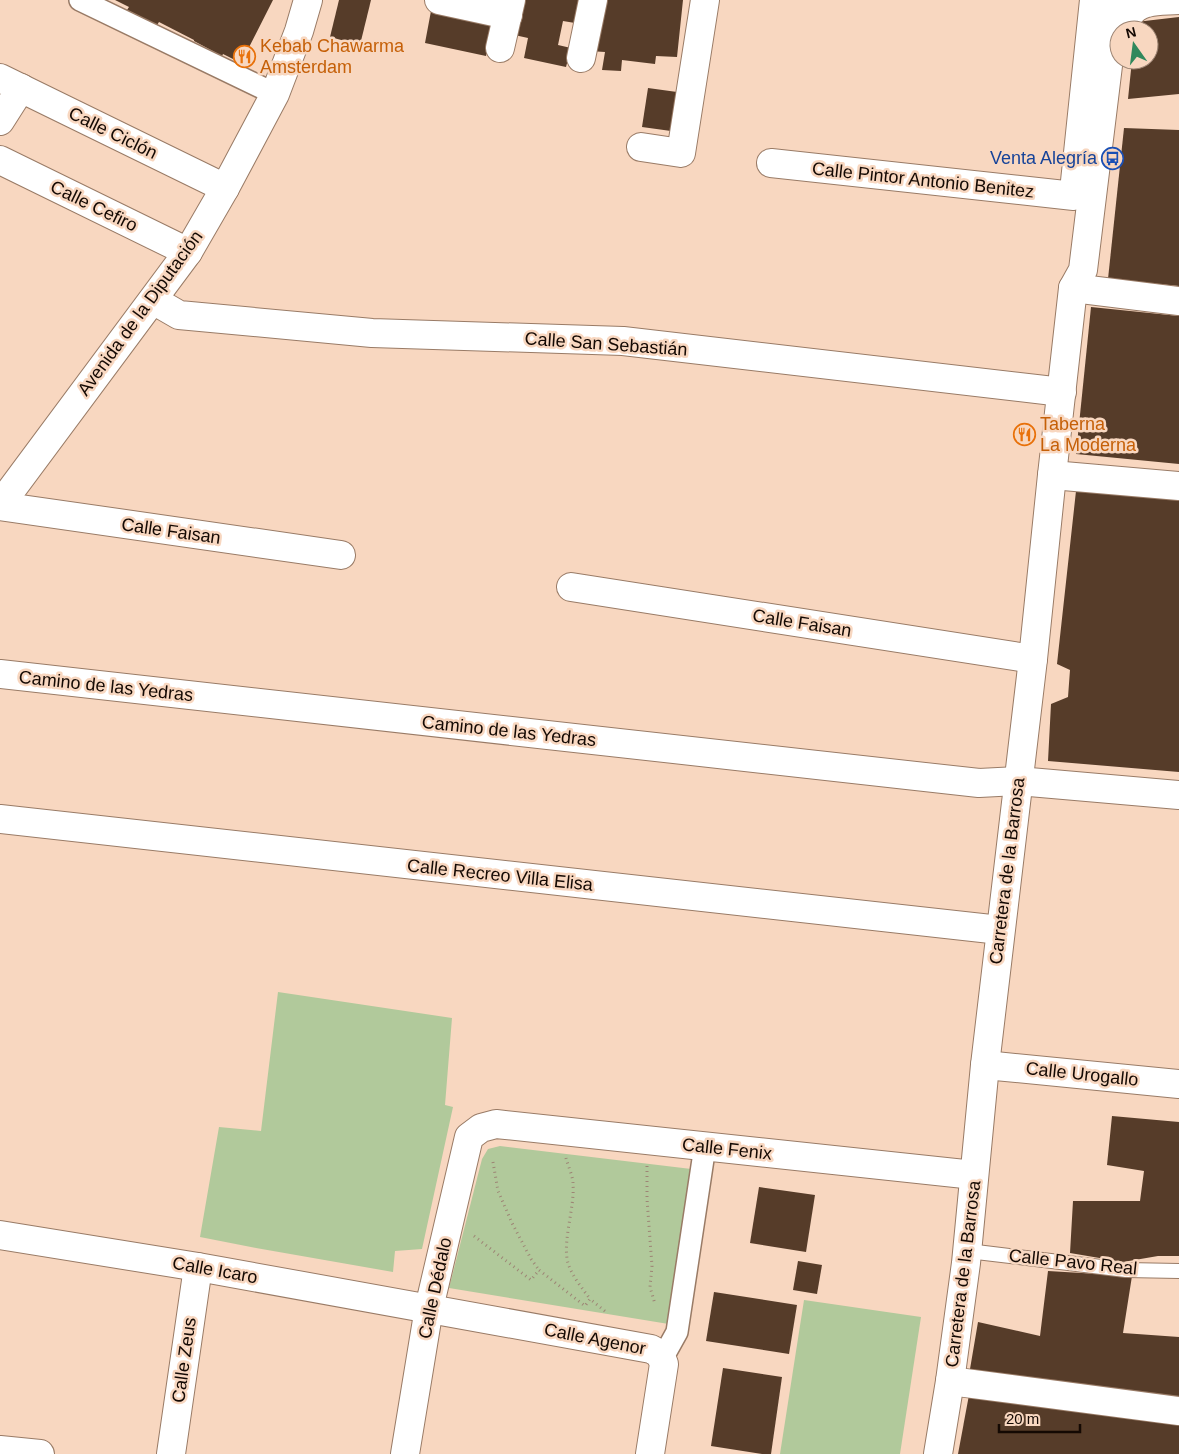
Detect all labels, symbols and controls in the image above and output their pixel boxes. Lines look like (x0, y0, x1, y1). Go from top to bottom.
north arrow (1109, 20, 1159, 70)
text: N (1124, 23, 1138, 41)
place label: Kebab Chawarma Amsterdam (260, 36, 405, 77)
restaurant icon: Kebab Chawarma Amsterdam (232, 44, 256, 68)
street label: Calle Ciclón (65, 103, 161, 163)
bus stop icon: Venta Alegría (1101, 146, 1125, 170)
place label: Venta Alegría (990, 148, 1098, 168)
street label: Calle Pintor Antonio Benitez (811, 158, 1035, 202)
street label: Calle Cefiro (47, 176, 141, 236)
street label: Avenida de la Diputación (73, 227, 207, 399)
street label: Calle San Sebastián (524, 328, 688, 360)
place label: Taberna La Moderna (1040, 414, 1137, 455)
restaurant icon: Taberna La Moderna (1012, 422, 1036, 446)
street label: Calle Faisan (120, 514, 222, 548)
street label: Calle Faisan (751, 605, 853, 641)
street label: Camino de las Yedras (18, 667, 194, 705)
street label: Camino de las Yedras (421, 712, 597, 750)
street label: Carretera de la Barrosa (986, 775, 1029, 966)
street label: Calle Recreo Villa Elisa (406, 855, 595, 895)
street label: Calle Urogallo (1025, 1058, 1139, 1090)
street label: Calle Fenix (681, 1134, 773, 1164)
street label: Carretera de la Barrosa (942, 1178, 985, 1369)
street label: Calle Dédalo (415, 1236, 455, 1340)
street label: Calle Pavo Real (1008, 1245, 1138, 1279)
street label: Calle Icaro (171, 1253, 259, 1287)
street label: Calle Zeus (168, 1316, 200, 1404)
street label: Calle Agenor (542, 1319, 648, 1359)
scale bar (999, 1402, 1080, 1434)
text: 20 m (1006, 1410, 1039, 1427)

